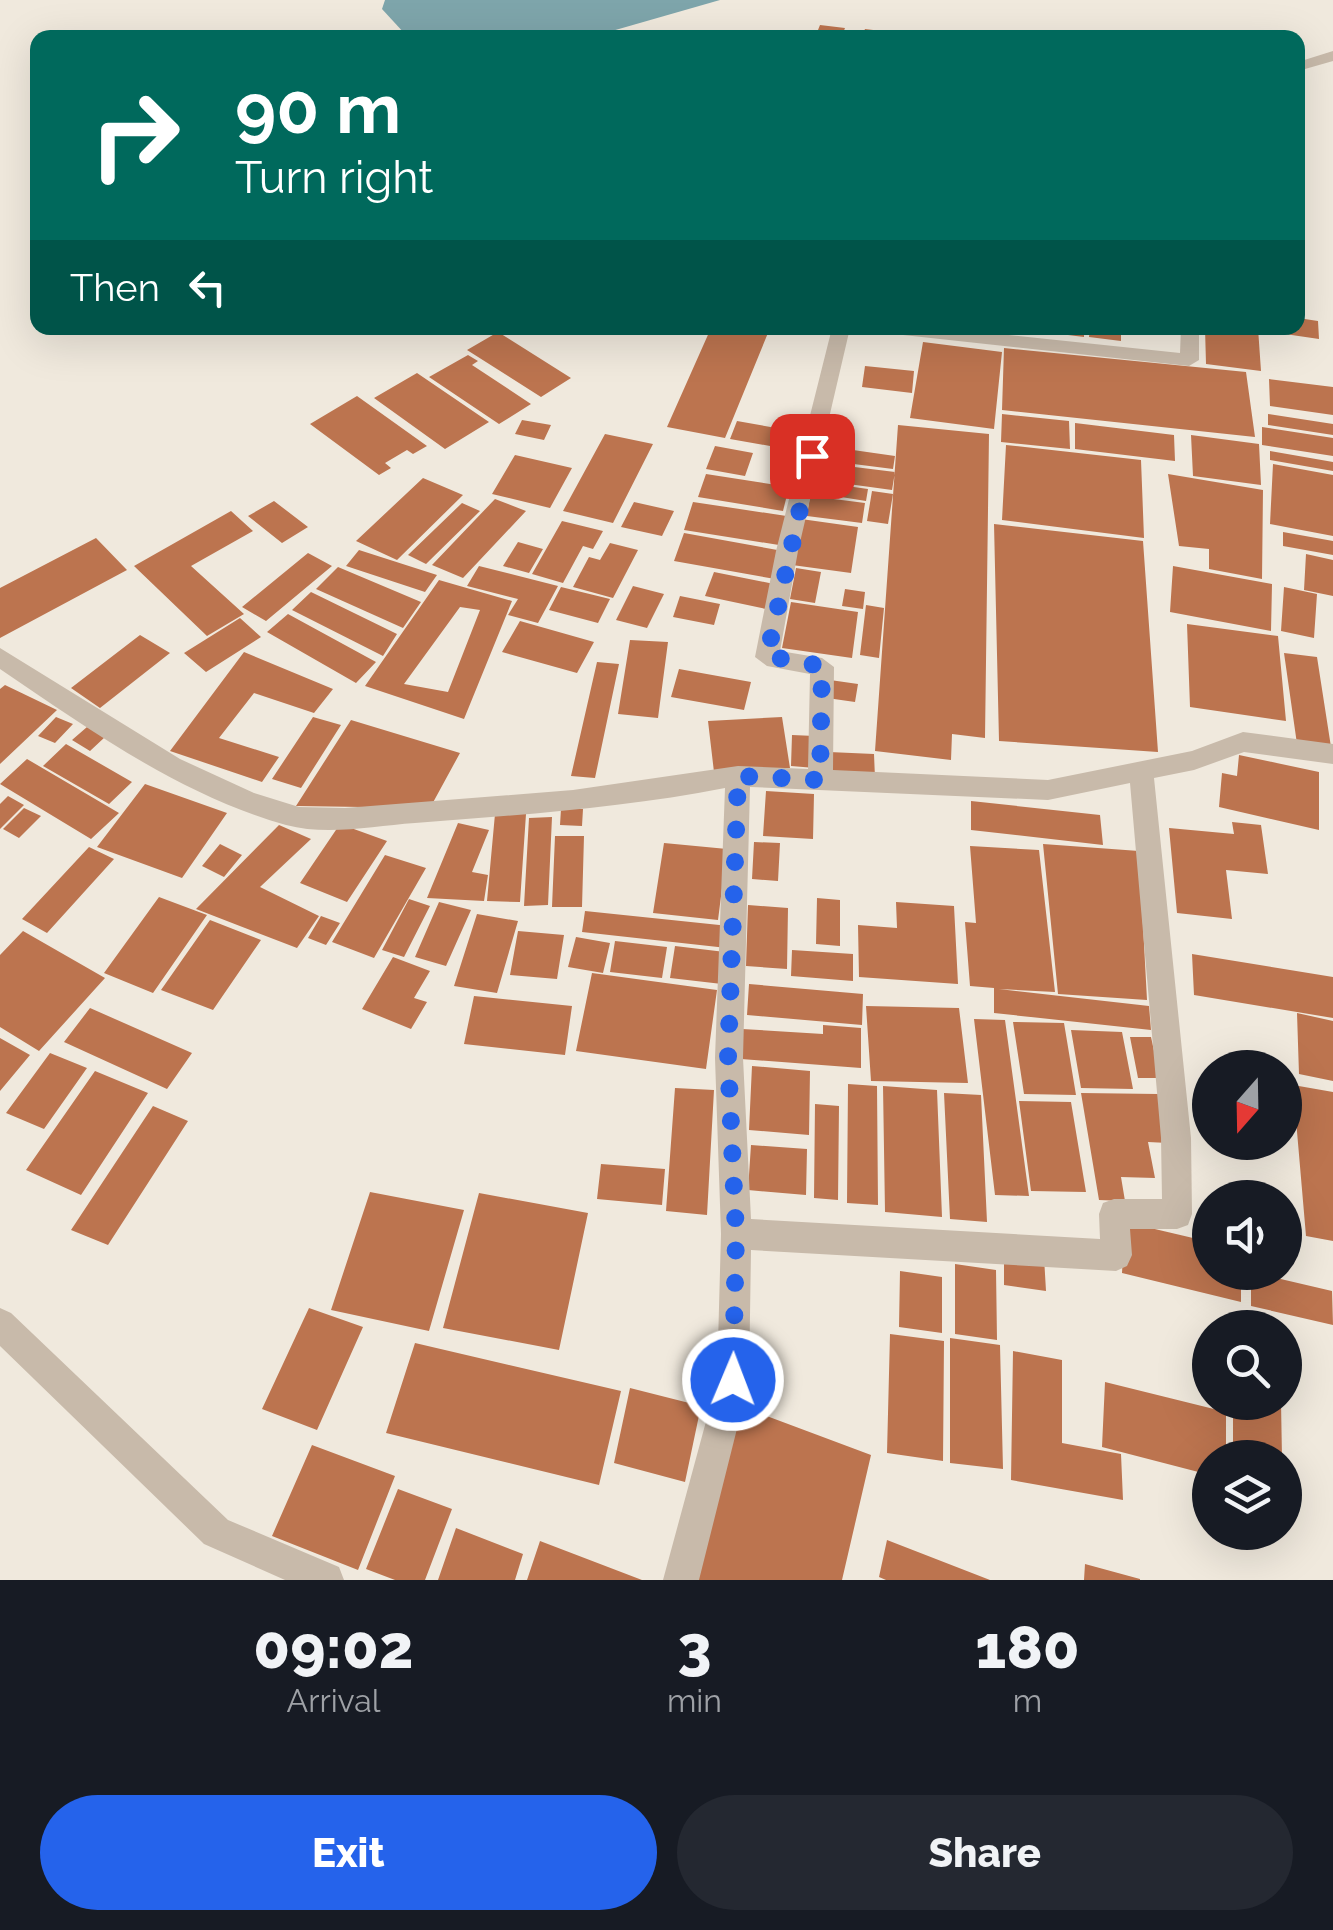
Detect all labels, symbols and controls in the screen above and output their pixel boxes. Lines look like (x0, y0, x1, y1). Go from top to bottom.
text: 90 m (235, 67, 401, 149)
icon: right (70, 70, 200, 200)
text: Turn right (235, 151, 433, 204)
icon: left (180, 260, 235, 315)
text: Then (70, 265, 160, 310)
pin (770, 414, 855, 499)
icon: arrive (785, 429, 840, 484)
north arrow (1192, 1050, 1302, 1160)
map controls (1192, 1050, 1302, 1550)
button: sound (1192, 1180, 1302, 1290)
button: search (1192, 1310, 1302, 1420)
position arrow (681, 1328, 785, 1432)
button: layers (1192, 1440, 1302, 1550)
text: 09:02 (253, 1612, 414, 1682)
text: 3 (677, 1612, 712, 1682)
text: 180 (975, 1612, 1080, 1682)
text: Arrival (287, 1682, 380, 1719)
text: min (667, 1682, 722, 1719)
text: m (1013, 1682, 1042, 1719)
button: Exit (40, 1795, 657, 1910)
button: Share (677, 1795, 1293, 1910)

